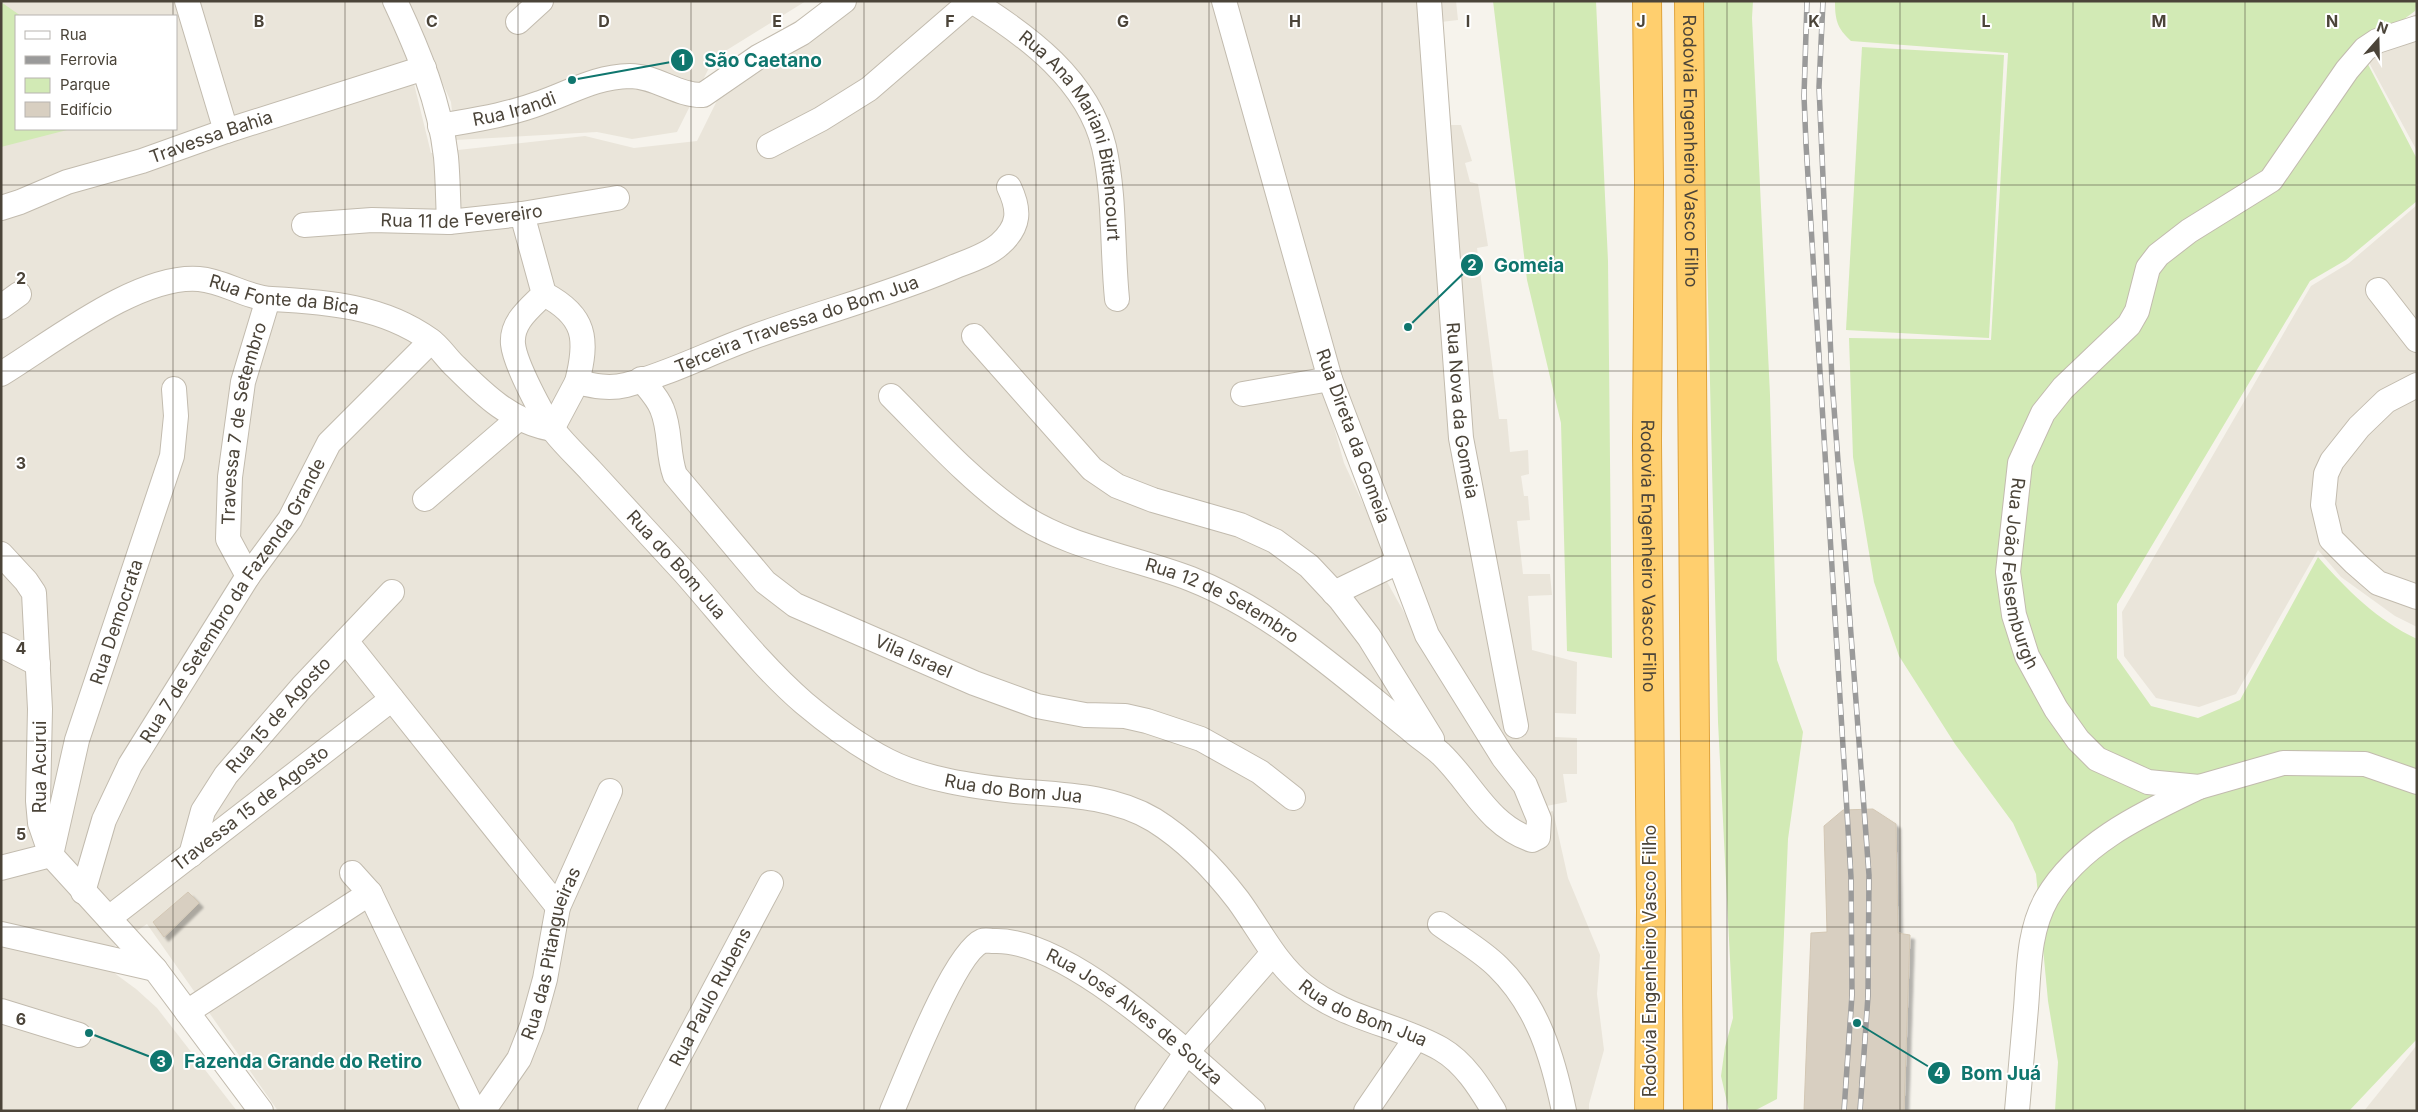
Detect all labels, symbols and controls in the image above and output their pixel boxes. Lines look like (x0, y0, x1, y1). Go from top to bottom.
text: B (254, 11, 264, 31)
text: C (426, 11, 438, 31)
text: D (598, 11, 610, 31)
text: E (772, 11, 782, 31)
text: F (945, 11, 955, 31)
text: G (1117, 11, 1129, 31)
text: H (1289, 11, 1301, 31)
text: I (1466, 11, 1470, 31)
text: J (1636, 11, 1646, 31)
text: K (1808, 11, 1820, 31)
text: L (1981, 11, 1991, 31)
text: M (2152, 11, 2166, 31)
text: N (2326, 11, 2338, 31)
street label: Rodovia Engenheiro Vasco Filho (1679, 14, 1702, 288)
legend (15, 15, 178, 130)
north arrow (2353, 15, 2403, 65)
text: N (2375, 18, 2391, 37)
text: Rua (60, 25, 87, 44)
street label: Rua Ana Mariani Bittencourt (1015, 26, 1125, 241)
callout: São Caetano (669, 43, 832, 77)
text: São Caetano (704, 49, 822, 72)
text: Ferrovia (60, 50, 117, 69)
text: 1 (679, 50, 685, 69)
text: Parque (60, 75, 110, 94)
street label: Rua Irandi (471, 87, 559, 130)
text: Edifício (60, 100, 112, 119)
street label: Travessa Bahia (147, 106, 275, 167)
street label: Rua 11 de Fevereiro (380, 200, 544, 232)
callout: Gomeia (1459, 248, 1575, 282)
text: Gomeia (1494, 254, 1564, 277)
text: 2 (1467, 255, 1477, 274)
text: 2 (16, 268, 26, 288)
street label: Rua Fonte da Bica (207, 270, 361, 319)
street label: Terceira Travessa do Bom Jua (672, 271, 921, 378)
street label: Travessa 7 de Setembro (217, 319, 270, 525)
street label: Rua Nova da Gomeia (1443, 321, 1483, 501)
street label: Rua Direta da Gomeia (1312, 346, 1395, 526)
street label: Rodovia Engenheiro Vasco Filho (1637, 419, 1660, 693)
text: 3 (16, 453, 26, 473)
street label: Rua 7 de Setembro da Fazenda Grande (135, 454, 329, 747)
street label: Rua João Felsemburgh (1998, 476, 2043, 673)
street label: Rua do Bom Jua (622, 506, 731, 623)
street label: Rua 12 de Setembro (1143, 553, 1303, 647)
street label: Rua Democrata (85, 556, 147, 687)
street label: Vila Israel (872, 630, 956, 682)
text: 4 (16, 638, 27, 658)
street label: Rua 15 de Agosto (221, 652, 335, 777)
street label: Rua Acurui (29, 721, 50, 813)
street label: Travessa 15 de Agosto (168, 741, 333, 875)
street label: Rua do Bom Jua (943, 769, 1084, 807)
text: 5 (16, 824, 26, 844)
street label: Rodovia Engenheiro Vasco Filho (1639, 825, 1660, 1097)
street label: Rua das Pitangueiras (517, 864, 585, 1043)
street label: Rua Paulo Rubens (665, 924, 755, 1070)
street label: Rua José Alves de Souza (1043, 944, 1227, 1089)
street label: Rua do Bom Jua (1295, 975, 1431, 1051)
text: 6 (16, 1009, 26, 1029)
callout: Fazenda Grande do Retiro (149, 1044, 432, 1078)
text: Fazenda Grande do Retiro (184, 1050, 422, 1073)
text: 3 (156, 1052, 166, 1071)
callout: Bom Juá (1926, 1056, 2051, 1090)
text: Bom Juá (1961, 1062, 2041, 1085)
text: 4 (1934, 1063, 1944, 1082)

